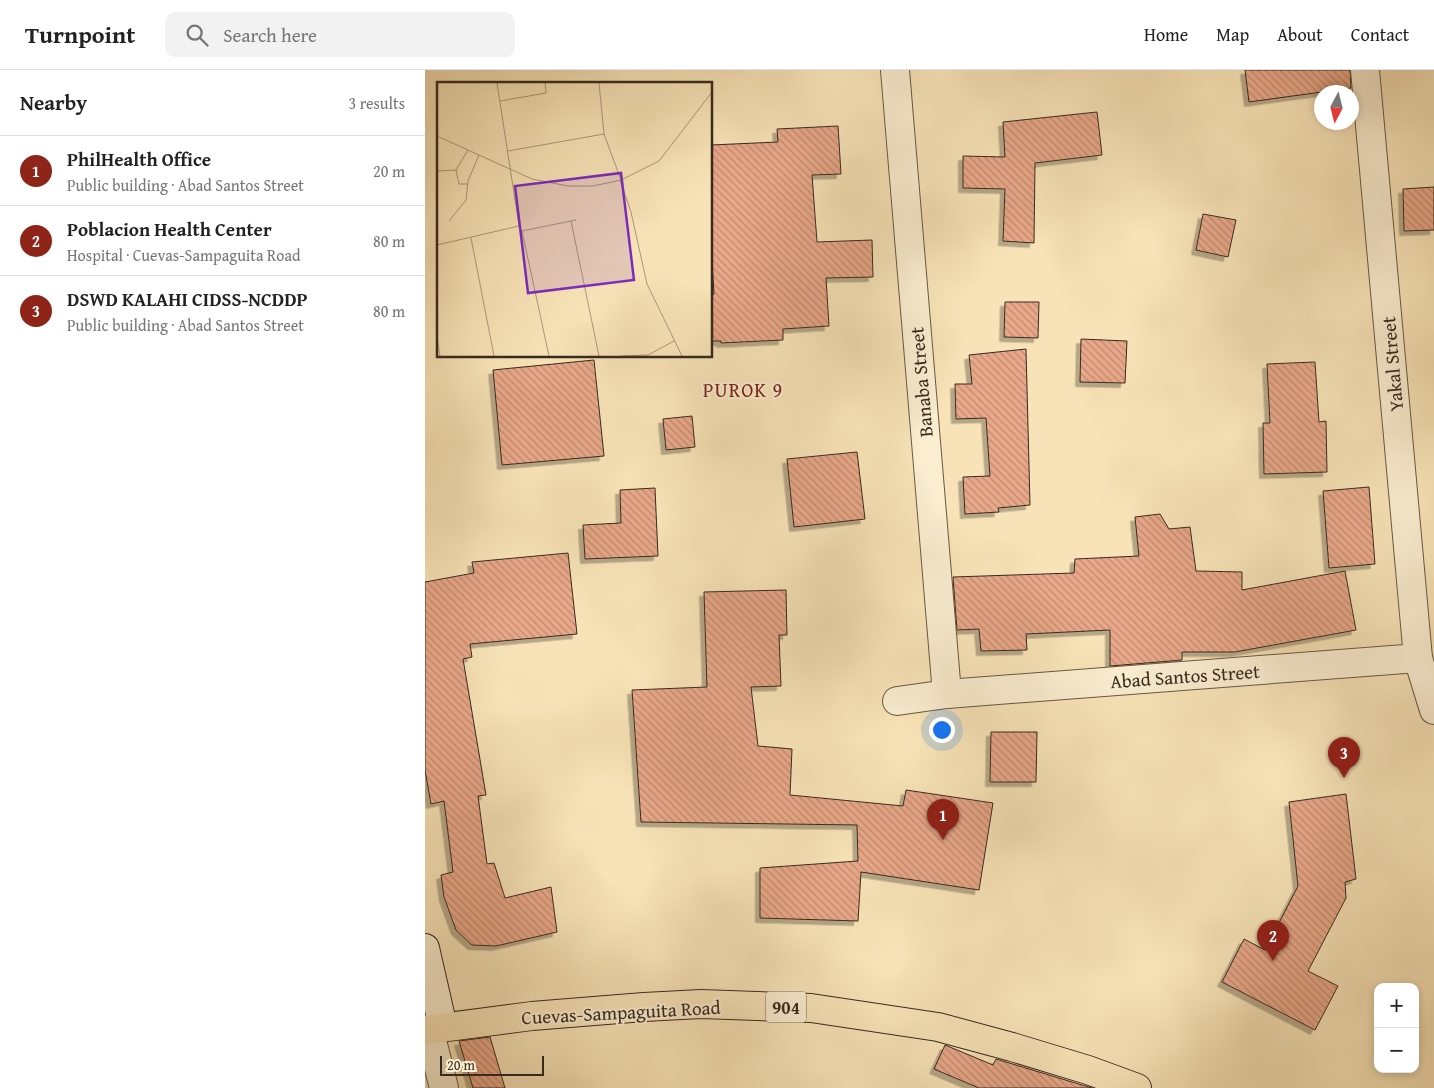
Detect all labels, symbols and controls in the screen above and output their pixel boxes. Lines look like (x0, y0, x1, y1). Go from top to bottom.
search box (165, 12, 515, 57)
text: Turnpoint (25, 17, 135, 52)
icon: search (183, 21, 211, 49)
text: Search here (223, 21, 317, 49)
text: Home (1144, 21, 1188, 48)
text: Map (1216, 21, 1249, 48)
text: About (1277, 21, 1323, 48)
text: Contact (1351, 21, 1409, 48)
inset map (437, 82, 713, 358)
north arrow (1314, 85, 1359, 130)
text: Nearby (20, 87, 87, 118)
text: 3 results (348, 91, 405, 115)
text: PhilHealth Office (67, 145, 211, 173)
text: 1 (32, 159, 40, 183)
text: 20 m (373, 159, 405, 183)
text: Public building · Abad Santos Street (67, 173, 304, 197)
text: Poblacion Health Center (67, 215, 272, 243)
text: 2 (32, 229, 40, 253)
text: 80 m (373, 229, 405, 253)
text: Hospital · Cuevas-Sampaguita Road (67, 243, 301, 267)
text: DSWD KALAHI CIDSS-NCDDP (67, 285, 308, 313)
text: 3 (32, 299, 40, 323)
text: 80 m (373, 299, 405, 323)
text: Public building · Abad Santos Street (67, 313, 304, 337)
street label: Yakal Street (1374, 315, 1410, 413)
street label: Banaba Street (902, 325, 940, 438)
district label: PUROK 9 (703, 375, 783, 404)
street label: Abad Santos Street (1109, 657, 1261, 695)
your location (929, 717, 955, 743)
pin: 3 (1328, 737, 1360, 778)
pin: 1 (927, 799, 959, 840)
pin: 2 (1257, 920, 1289, 961)
map controls (1374, 983, 1419, 1073)
button: + (1374, 983, 1419, 1028)
road number: 904 (766, 992, 806, 1022)
street label: Cuevas-Sampaguita Road (521, 993, 722, 1031)
button: − (1374, 1028, 1419, 1073)
scale bar (440, 1053, 544, 1076)
text: 20 m (447, 1055, 475, 1075)

